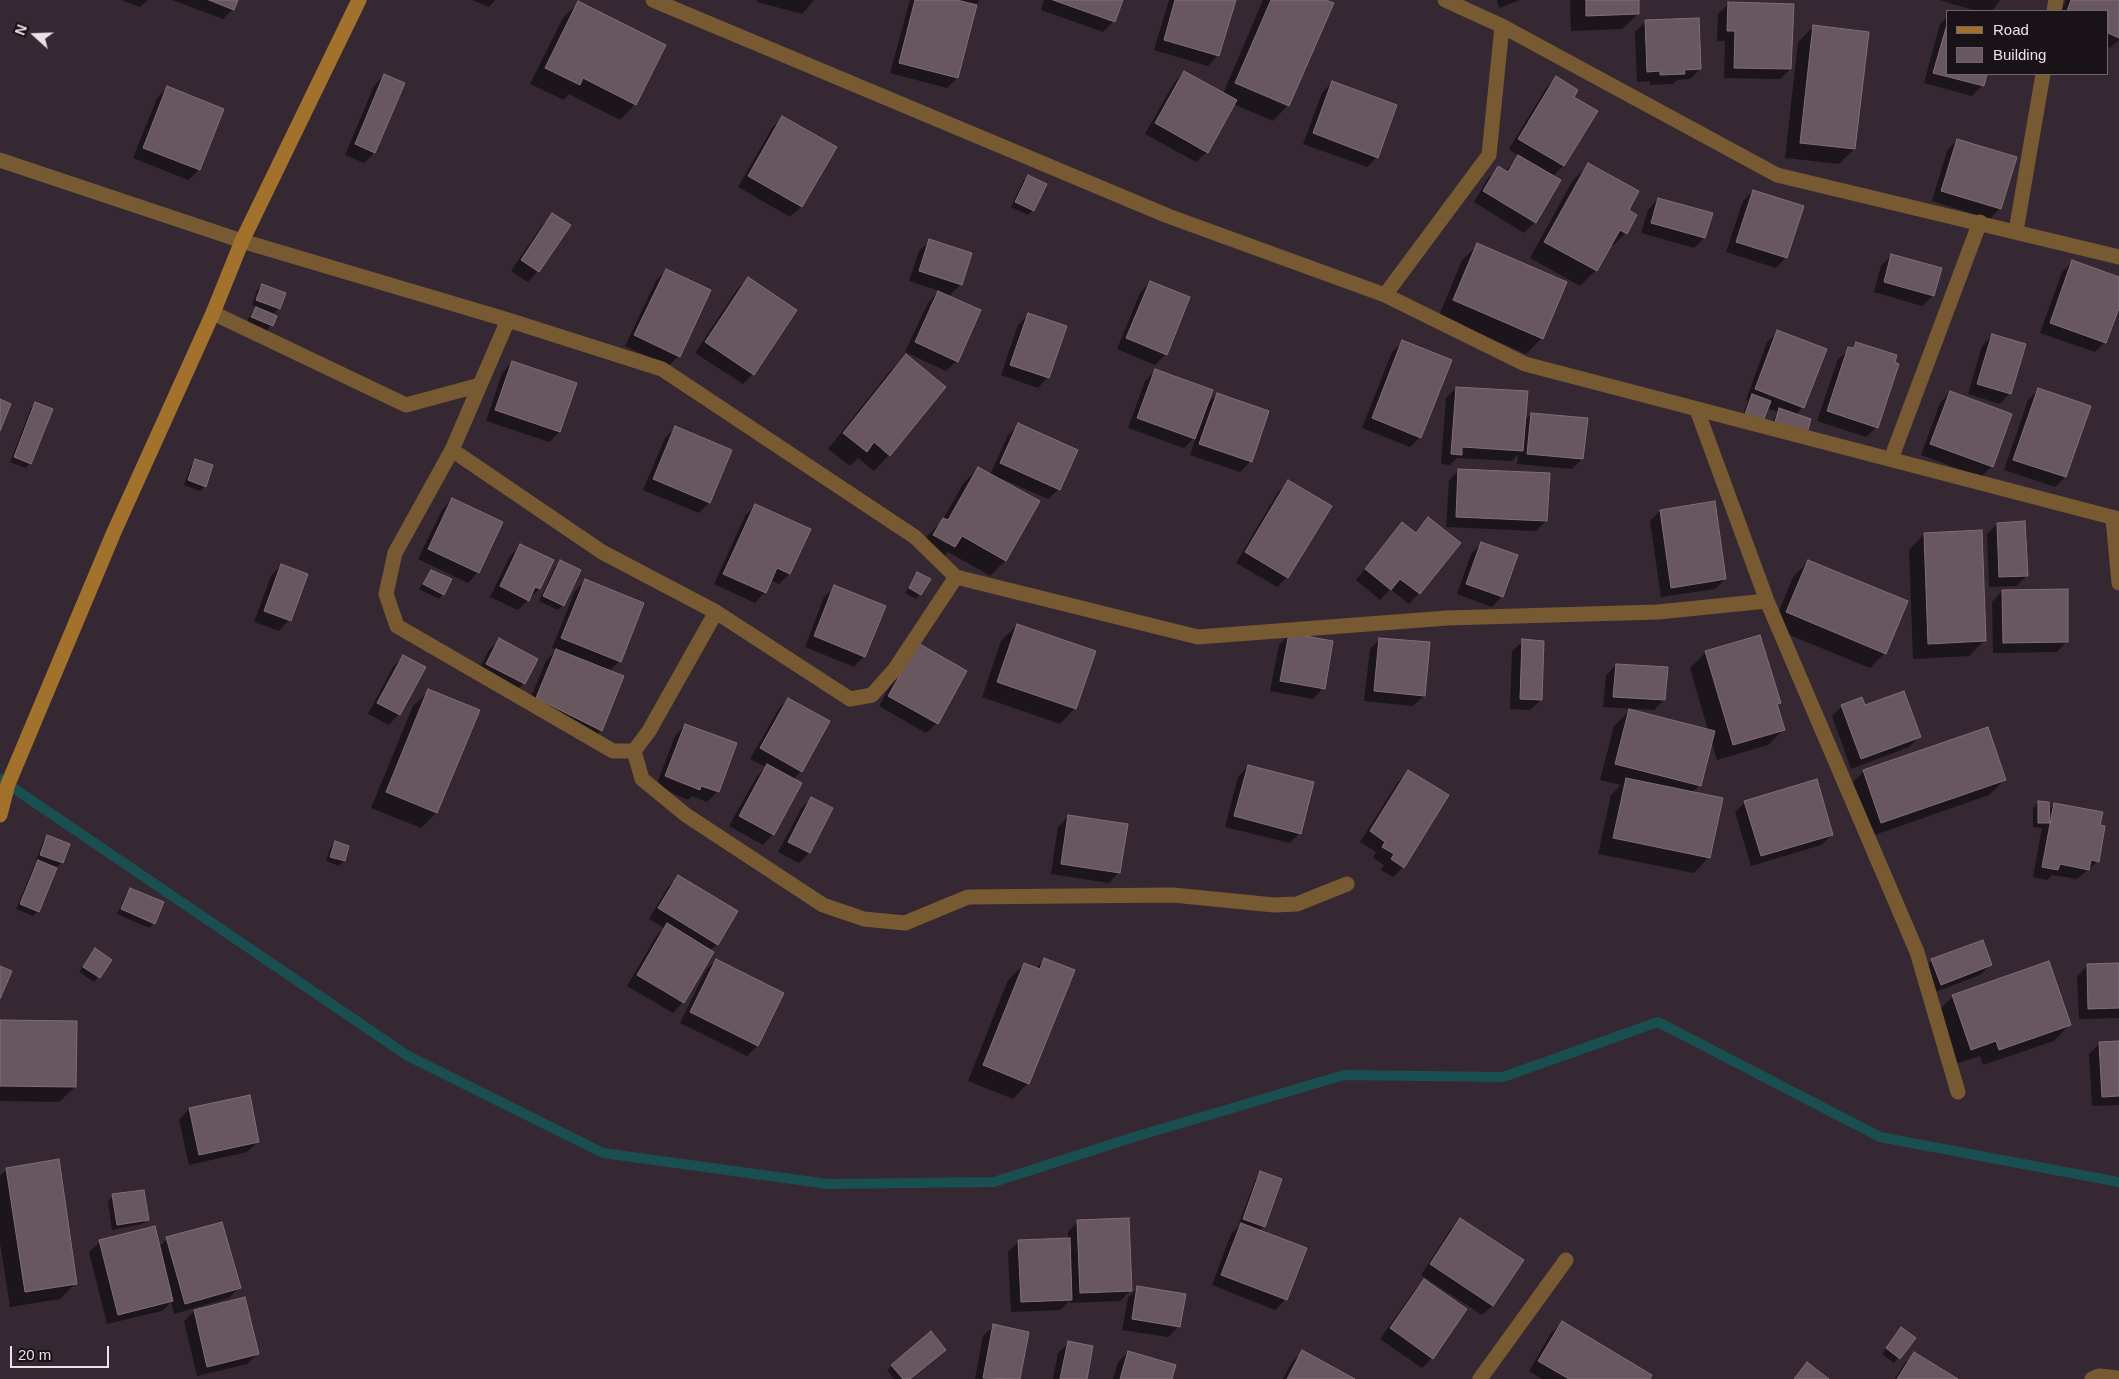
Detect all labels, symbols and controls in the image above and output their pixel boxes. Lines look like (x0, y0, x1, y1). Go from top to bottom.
north arrow (10, 10, 60, 60)
legend (1946, 10, 2109, 75)
text: Road (1993, 21, 2029, 38)
text: N (12, 22, 30, 37)
text: Building (1993, 46, 2046, 63)
scale bar (12, 1336, 111, 1368)
text: 20 m (18, 1346, 51, 1363)

